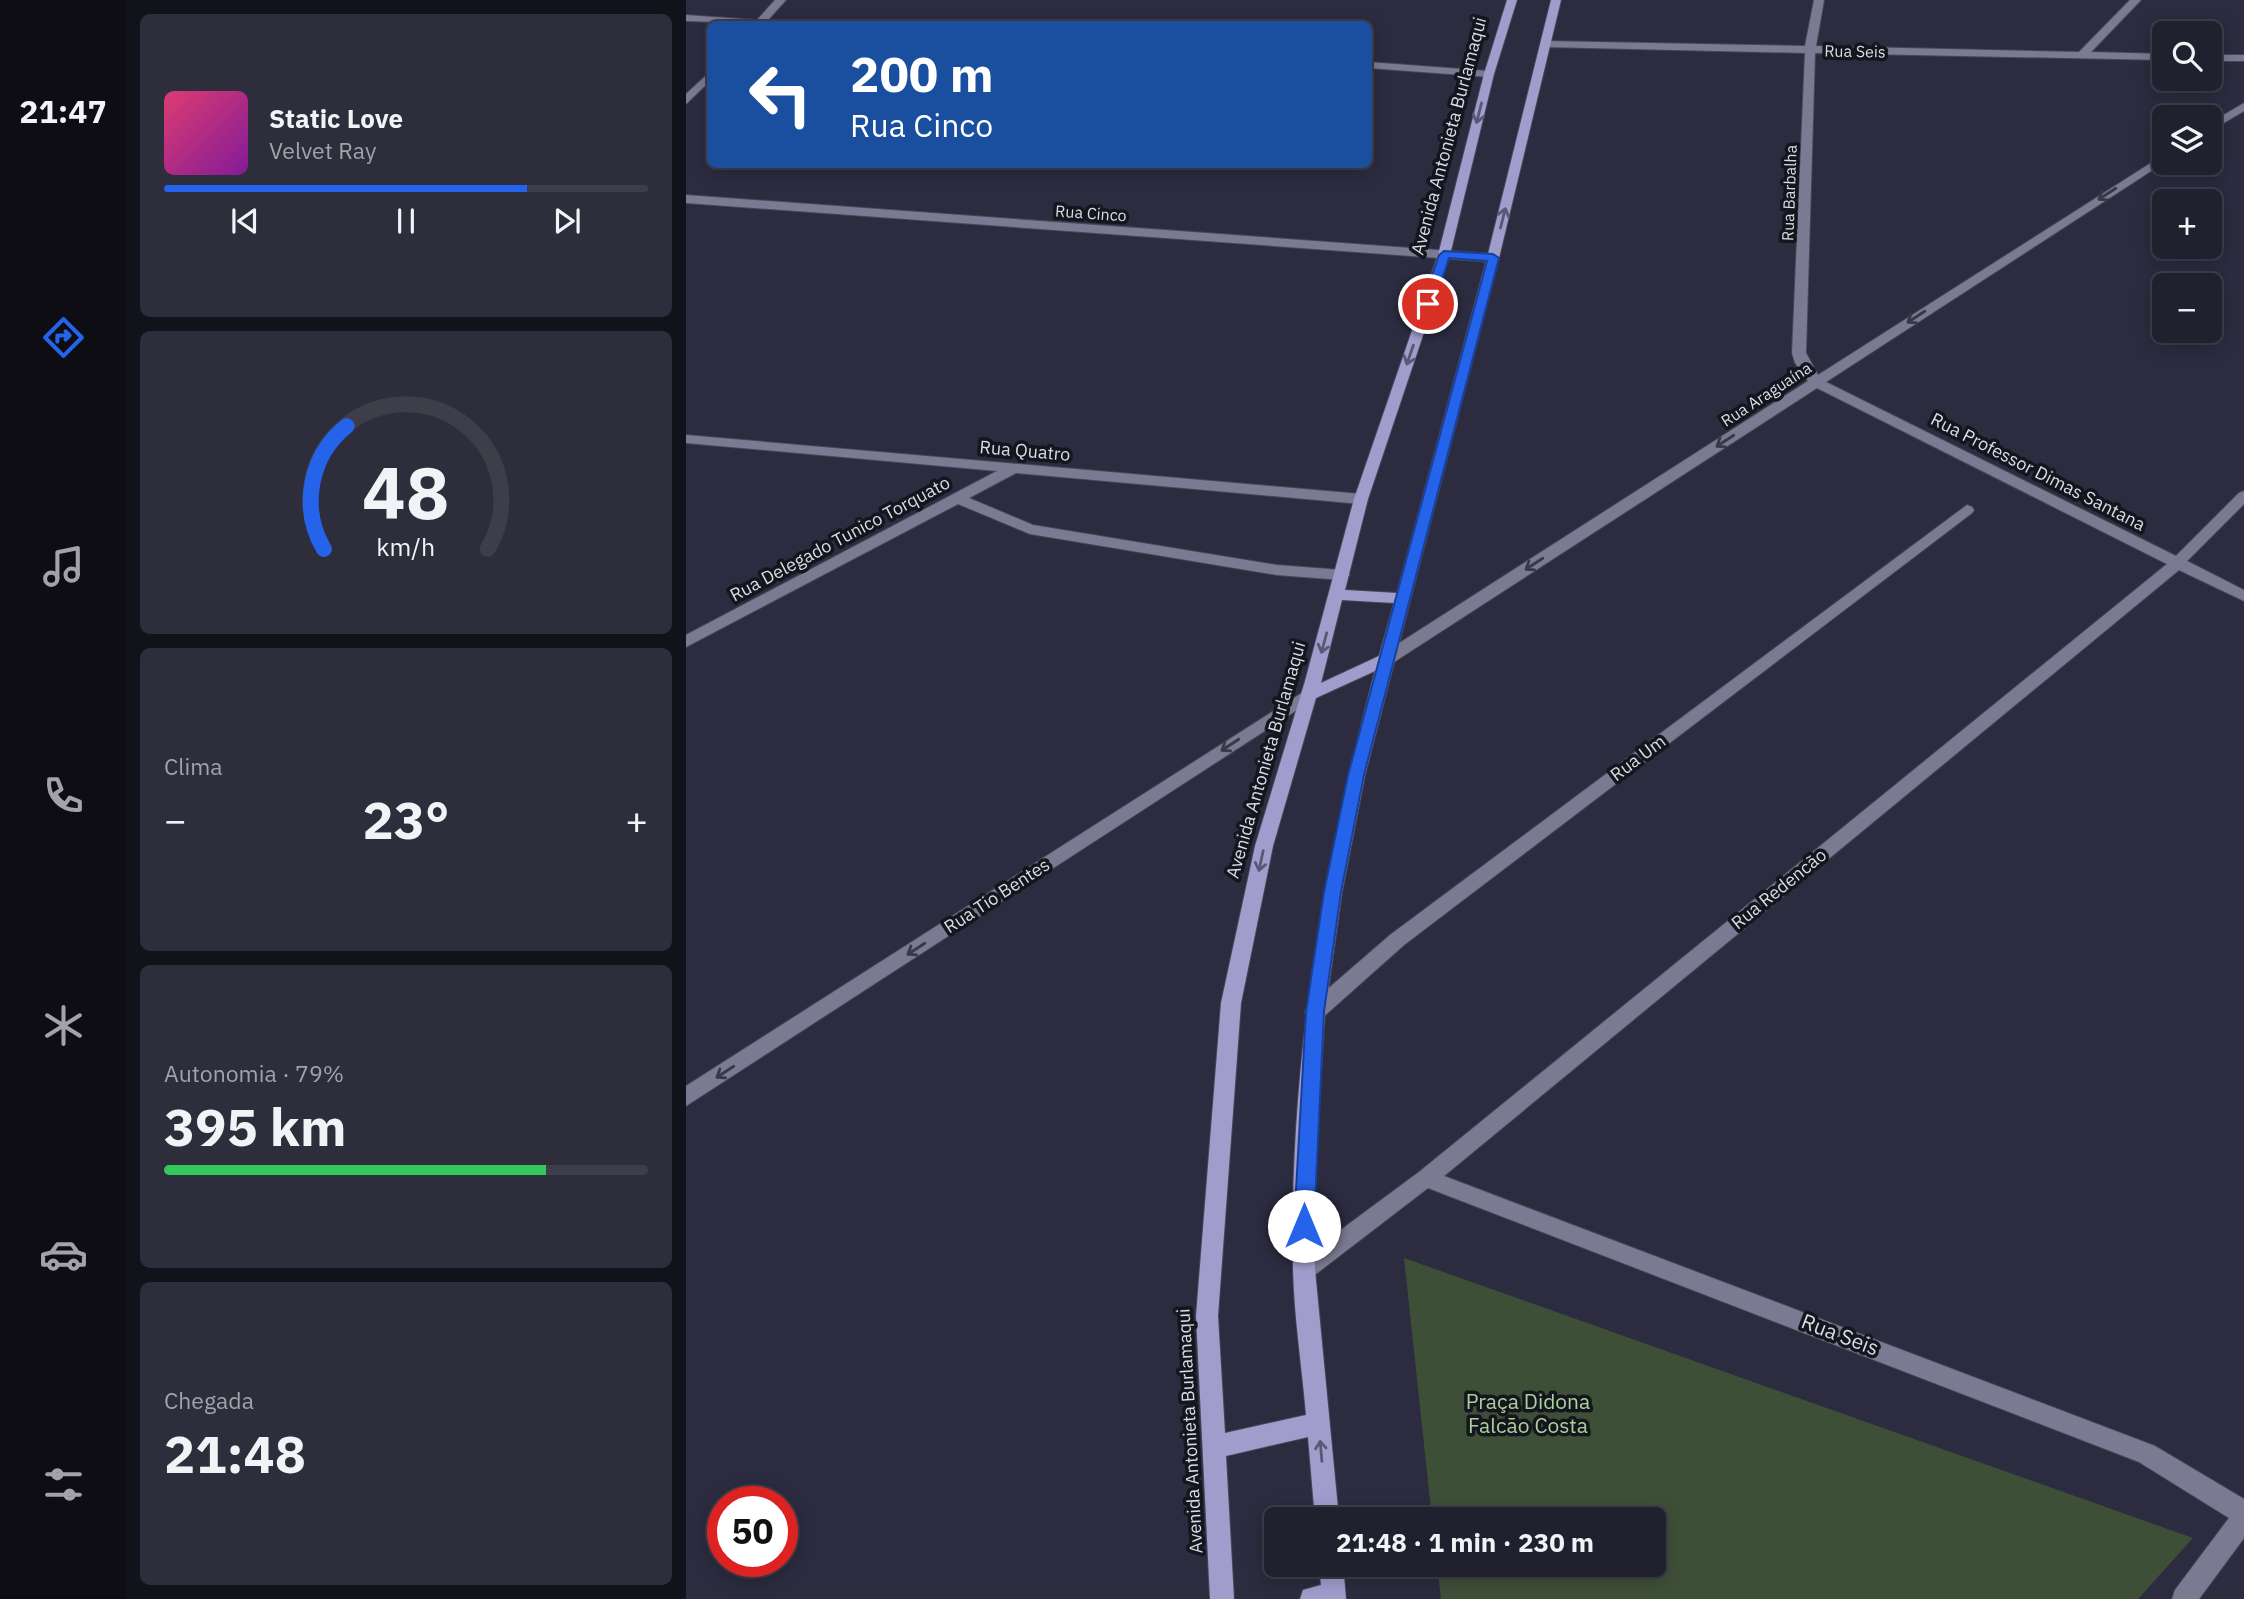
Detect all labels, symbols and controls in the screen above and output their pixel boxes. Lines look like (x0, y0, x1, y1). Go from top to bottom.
street label: Avenida Antonieta Burlamaqui (1406, 14, 1491, 257)
map controls (2152, 21, 2222, 343)
button: search (2152, 21, 2222, 91)
street label: Rua Seis (1824, 40, 1886, 62)
text: 200 m (850, 42, 994, 105)
icon: left (735, 49, 826, 140)
text: 21:47 (19, 90, 107, 132)
text: Static Love (269, 101, 403, 135)
one-way arrow (1472, 101, 1485, 123)
text: Rua Cinco (850, 104, 993, 146)
button: layers (2152, 105, 2222, 175)
text: Velvet Ray (269, 135, 376, 165)
street label: Rua Barbalha (1777, 144, 1801, 241)
one-way arrow (2098, 187, 2118, 201)
button: + (2152, 189, 2222, 259)
street label: Rua Cinco (1055, 201, 1127, 225)
icon: previous (226, 202, 264, 240)
icon: pause (387, 202, 425, 240)
icon: next (548, 202, 586, 240)
one-way arrow (1497, 207, 1510, 230)
button: − (2152, 273, 2222, 343)
pin (1398, 274, 1458, 334)
icon: arrive (1409, 285, 1447, 323)
one-way arrow (1907, 311, 1927, 325)
icon: directions (39, 313, 88, 362)
one-way arrow (1403, 343, 1415, 365)
street label: Rua Araguaína (1717, 357, 1815, 431)
street label: Rua Professor Dimas Santana (1927, 407, 2150, 536)
one-way arrow (1716, 433, 1735, 448)
street label: Rua Quatro (979, 435, 1071, 466)
text: 48 (362, 444, 450, 539)
street label: Rua Delegado Tunico Torquato (726, 471, 954, 606)
text: km/h (377, 529, 435, 562)
icon: music (39, 542, 88, 591)
one-way arrow (1525, 557, 1544, 571)
one-way arrow (1317, 631, 1330, 654)
street label: Avenida Antonieta Burlamaqui (1221, 639, 1310, 881)
street label: Rua Um (1605, 729, 1670, 786)
one-way arrow (1221, 738, 1240, 752)
text: Clima (164, 751, 223, 781)
icon: phone (39, 771, 88, 820)
text: 23° (363, 786, 449, 853)
text: − (164, 795, 187, 844)
text: + (625, 795, 648, 844)
street label: Rua Redencão (1726, 843, 1831, 934)
one-way arrow (1253, 849, 1267, 872)
street label: Rua Tio Bentes (940, 853, 1054, 938)
one-way arrow (906, 942, 926, 956)
icon: climate (39, 1001, 88, 1050)
text: Autonomia · 79% (164, 1058, 344, 1088)
one-way arrow (715, 1066, 735, 1080)
text: 395 km (164, 1093, 346, 1160)
position arrow (1267, 1189, 1341, 1263)
icon: car (39, 1230, 88, 1279)
street label: Rua Seis (1798, 1307, 1883, 1362)
street label: Avenida Antonieta Burlamaqui (1172, 1308, 1207, 1554)
text: Chegada (164, 1385, 254, 1415)
park label: Praça Didona Falcão Costa (1466, 1387, 1590, 1439)
text: 21:48 (164, 1420, 306, 1487)
one-way arrow (1314, 1440, 1327, 1463)
icon: filters (39, 1460, 88, 1509)
speed limit sign: 50 (707, 1486, 798, 1577)
text: 21:48 · 1 min · 230 m (1336, 1525, 1594, 1559)

